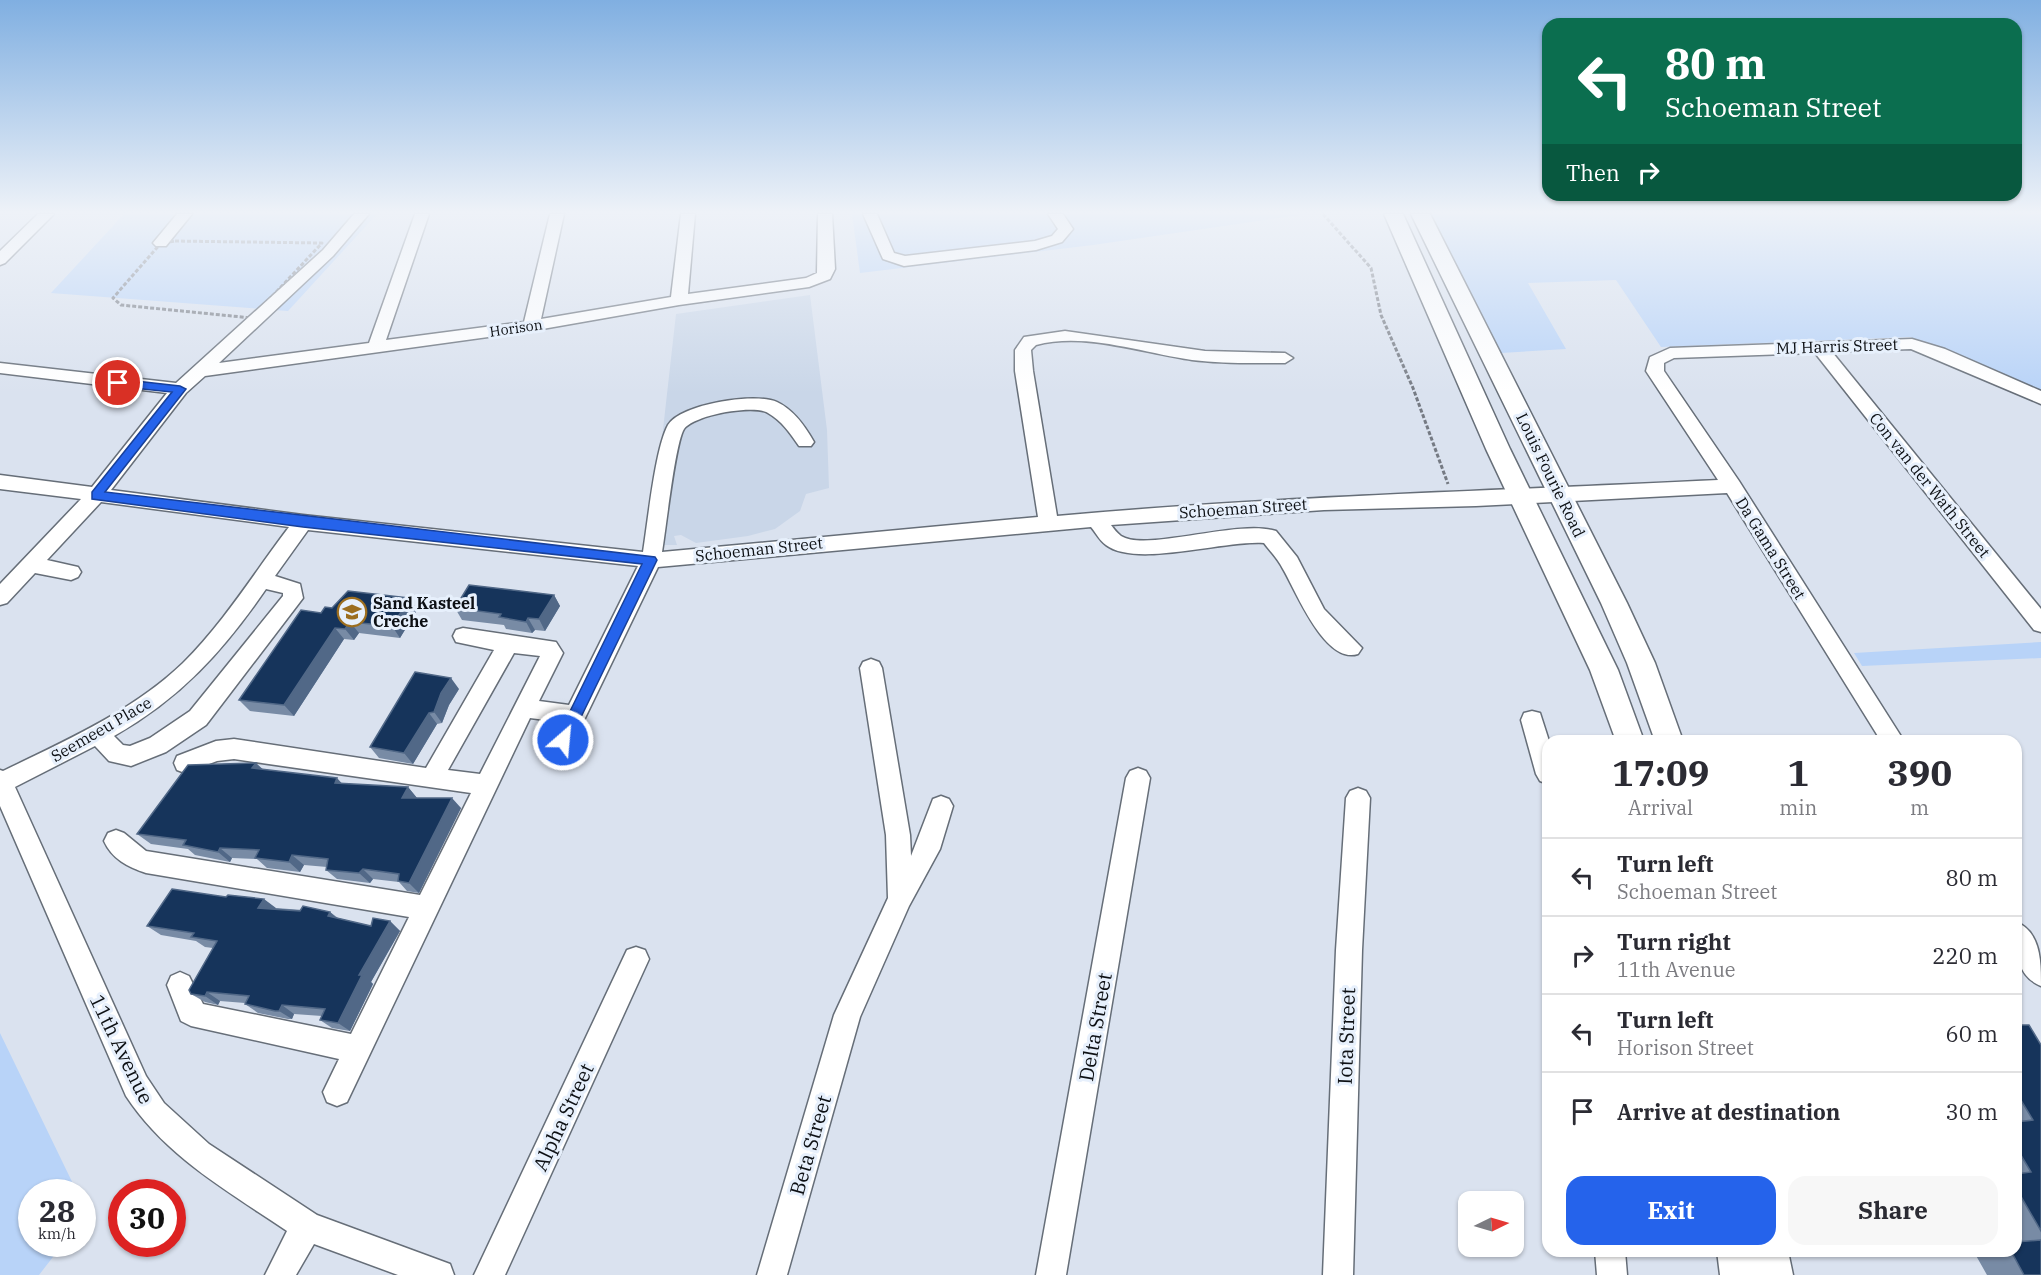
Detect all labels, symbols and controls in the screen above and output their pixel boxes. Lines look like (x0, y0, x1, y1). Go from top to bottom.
text: 80 m (1665, 36, 1766, 91)
icon: left (1566, 42, 1644, 120)
text: Schoeman Street (1665, 89, 1881, 124)
icon: right (1632, 156, 1665, 189)
text: Then (1566, 158, 1620, 187)
street label: Horison (488, 315, 544, 341)
street label: MJ Harris Street (1776, 334, 1899, 358)
pin (92, 357, 143, 408)
icon: arrive (101, 366, 134, 399)
street label: Con van der Wath Street (1865, 408, 1995, 562)
street label: Louis Fourie Road (1512, 410, 1590, 541)
street label: Da Gama Street (1732, 493, 1811, 603)
street label: Schoeman Street (1178, 494, 1308, 522)
street label: Schoeman Street (694, 532, 824, 566)
place label: Sand Kasteel Creche (373, 593, 475, 631)
school or university icon: Sand Kasteel Creche (336, 596, 368, 628)
street label: Seemeeu Place (47, 692, 155, 766)
position arrow (531, 708, 595, 772)
text: 17:09 (1612, 749, 1709, 796)
text: 1 (1787, 749, 1809, 796)
text: 390 (1887, 749, 1952, 796)
text: Arrival (1628, 794, 1693, 821)
text: min (1779, 794, 1817, 821)
text: m (1910, 794, 1929, 821)
text: Turn left (1617, 849, 1713, 878)
icon: left (1566, 861, 1599, 894)
text: 80 m (1946, 863, 1998, 892)
text: Schoeman Street (1617, 878, 1777, 905)
text: Turn right (1617, 927, 1731, 956)
icon: right (1566, 939, 1599, 972)
text: 220 m (1932, 941, 1998, 970)
text: 11th Avenue (1617, 956, 1735, 983)
street label: Delta Street (1072, 971, 1118, 1083)
street label: Iota Street (1331, 987, 1361, 1085)
street label: 11th Avenue (84, 990, 160, 1108)
text: Turn left (1617, 1005, 1713, 1034)
icon: left (1566, 1017, 1599, 1050)
text: 60 m (1946, 1019, 1998, 1048)
text: Horison Street (1617, 1034, 1754, 1061)
street label: Alpha Street (526, 1059, 600, 1175)
street label: Beta Street (783, 1092, 837, 1198)
icon: arrive (1566, 1095, 1599, 1128)
text: Arrive at destination (1617, 1097, 1840, 1126)
text: 30 m (1946, 1097, 1998, 1126)
button: Exit (1566, 1176, 1776, 1245)
button: Share (1788, 1176, 1998, 1245)
speed limit sign: 30 (108, 1179, 186, 1257)
text: 28 (39, 1191, 75, 1230)
north arrow (1458, 1191, 1524, 1257)
map controls (1458, 1191, 1524, 1257)
text: km/h (38, 1224, 76, 1243)

